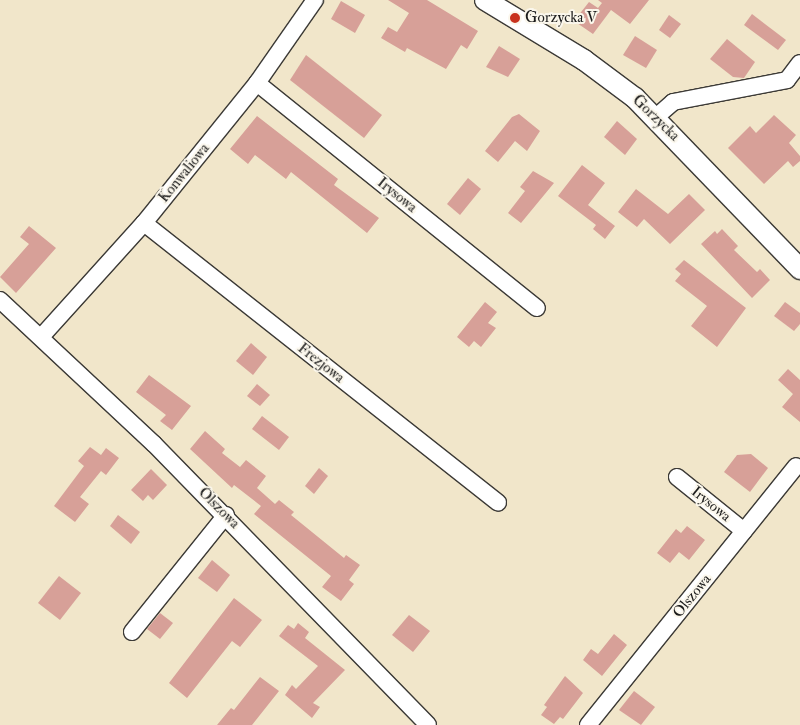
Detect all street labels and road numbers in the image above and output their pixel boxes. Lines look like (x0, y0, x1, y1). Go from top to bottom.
street label: Gorzycka (629, 91, 683, 145)
street label: Konwaliowa (155, 140, 213, 206)
street label: Irysowa (374, 174, 420, 216)
street label: Frezjowa (294, 339, 348, 387)
street label: Irysowa (688, 483, 734, 525)
street label: Olszowa (195, 484, 243, 532)
street label: Olszowa (669, 571, 715, 621)

